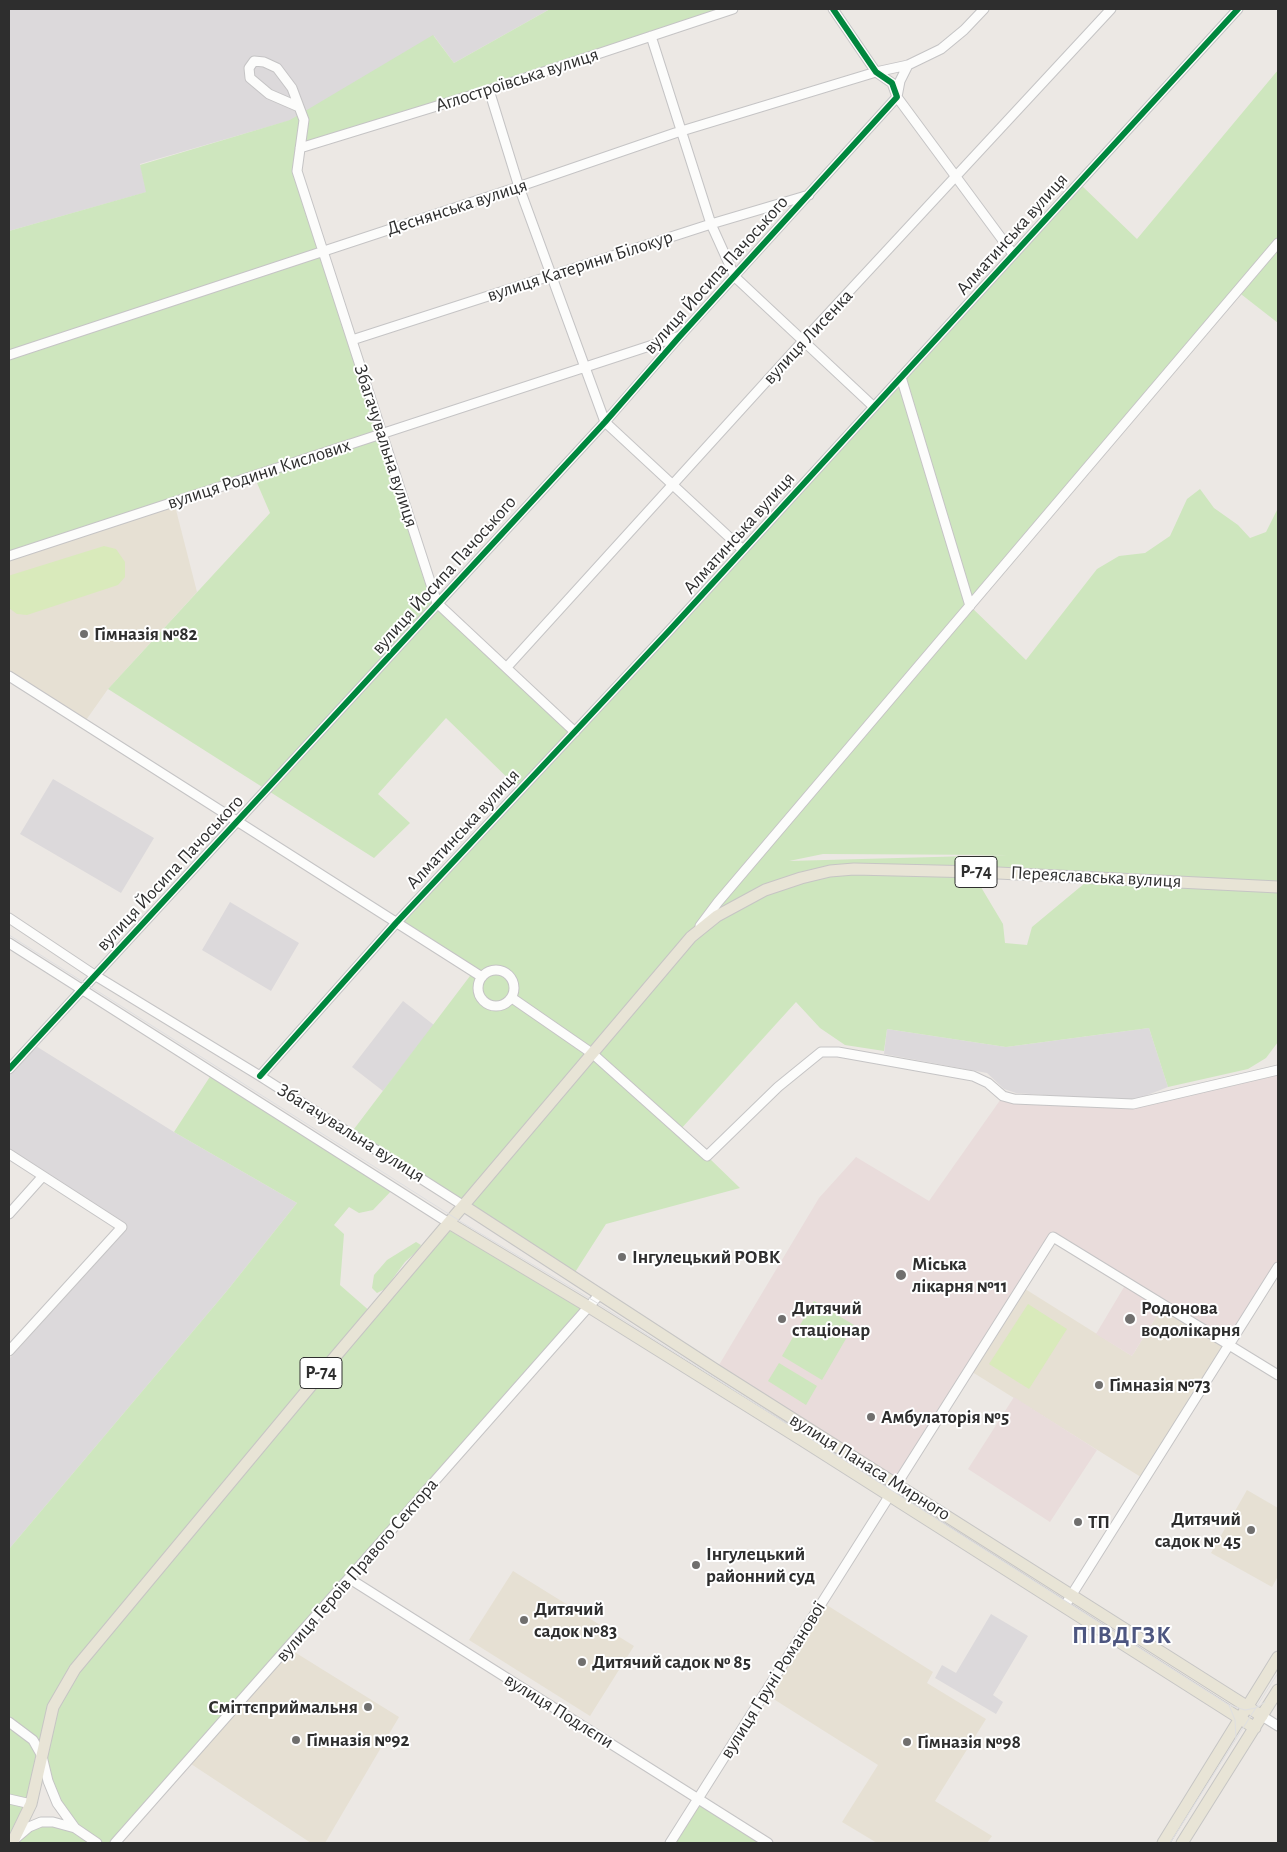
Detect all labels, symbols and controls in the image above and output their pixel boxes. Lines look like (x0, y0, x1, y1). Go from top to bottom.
street label: Аглостроївська вулиця (432, 43, 602, 117)
street label: Алматинська вулиця (951, 168, 1073, 300)
street label: Деснянська вулиця (384, 173, 530, 241)
street label: вулиця Йосипа Пачоського (639, 191, 793, 359)
street label: вулиця Катерини Білокур (484, 225, 676, 307)
street label: вулиця Лисенка (758, 285, 858, 389)
street label: Збагачувальна вулиця (349, 362, 423, 530)
street label: вулиця Родини Кислових (164, 434, 354, 514)
street label: Алматинська вулиця (678, 467, 800, 599)
street label: вулиця Йосипа Пачоського (367, 491, 521, 659)
place label: Гімназія №82 (94, 623, 198, 645)
marker: Гімназія №82 (78, 628, 90, 640)
street label: Алматинська вулиця (401, 764, 525, 894)
street label: вулиця Йосипа Пачоського (92, 790, 248, 956)
road number: Р-74 (955, 856, 997, 888)
street label: Переяславська вулиця (1010, 861, 1182, 893)
street label: Збагачувальна вулиця (273, 1078, 429, 1188)
place label: Інгулецький РОВК (632, 1246, 780, 1268)
marker: Інгулецький РОВК (616, 1251, 628, 1263)
place label: Міська лікарня №11 (912, 1253, 1008, 1297)
marker: Міська лікарня №11 (894, 1268, 908, 1282)
place label: Дитячий стаціонар (792, 1297, 870, 1341)
place label: Родонова водолікарня (1141, 1297, 1241, 1341)
marker: Родонова водолікарня (1123, 1312, 1137, 1326)
marker: Дитячий стаціонар (776, 1313, 788, 1325)
road number: Р-74 (300, 1358, 342, 1389)
place label: Гімназія №73 (1109, 1374, 1211, 1396)
marker: Гімназія №73 (1093, 1379, 1105, 1391)
place label: Амбулаторія №5 (881, 1406, 1009, 1428)
street label: вулиця Панаса Мирного (785, 1408, 955, 1526)
marker: Амбулаторія №5 (865, 1411, 877, 1423)
street label: вулиця Героїв Правого Сектора (271, 1473, 443, 1667)
place label: Дитячий садок № 45 (1155, 1508, 1241, 1552)
place label: ТП (1088, 1511, 1110, 1533)
marker: ТП (1072, 1516, 1084, 1528)
marker: Дитячий садок № 45 (1245, 1524, 1257, 1536)
place label: Інгулецький районний суд (706, 1543, 815, 1587)
marker: Інгулецький районний суд (690, 1559, 702, 1571)
street label: вулиця Груні Романової (715, 1597, 831, 1763)
place label: Дитячий садок №83 (534, 1598, 617, 1642)
marker: Дитячий садок №83 (518, 1614, 530, 1626)
district label: ПІВДГЗК (1071, 1622, 1173, 1650)
place label: Дитячий садок № 85 (592, 1651, 751, 1673)
marker: Дитячий садок № 85 (576, 1656, 588, 1668)
street label: вулиця Подлєпи (500, 1668, 618, 1754)
place label: Сміттєприймальня (208, 1696, 358, 1718)
marker: Сміттєприймальня (362, 1701, 374, 1713)
place label: Гімназія №92 (306, 1729, 409, 1751)
place label: Гімназія №98 (917, 1731, 1021, 1753)
marker: Гімназія №92 (290, 1734, 302, 1746)
marker: Гімназія №98 (901, 1736, 913, 1748)

